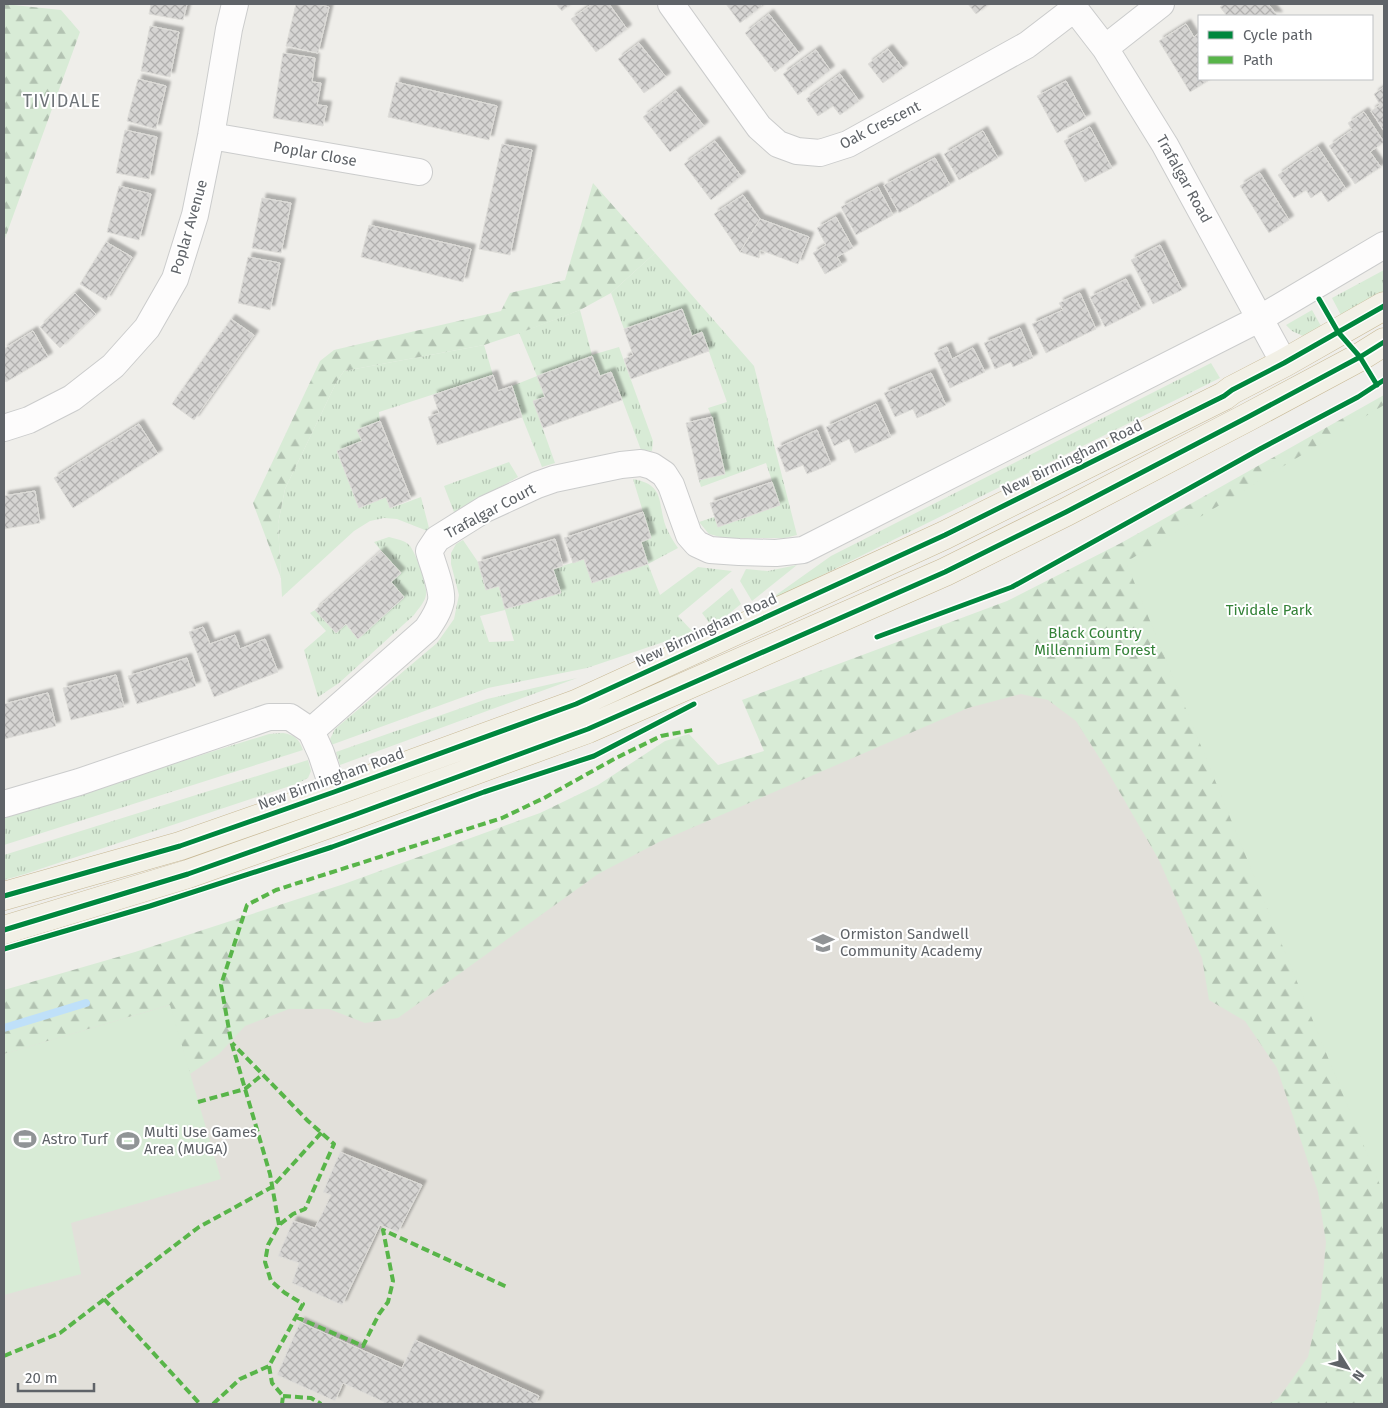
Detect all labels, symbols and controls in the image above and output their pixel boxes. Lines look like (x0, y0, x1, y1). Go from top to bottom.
legend (1198, 15, 1373, 80)
text: Cycle path (1243, 26, 1313, 44)
text: Path (1243, 51, 1273, 69)
district label: TIVIDALE (23, 90, 101, 112)
street label: Oak Crescent (837, 97, 924, 153)
street label: Trafalgar Road (1152, 132, 1216, 226)
street label: Poplar Close (272, 138, 358, 170)
street label: Poplar Avenue (167, 177, 211, 277)
street label: New Birmingham Road (999, 416, 1145, 500)
street label: Trafalgar Court (442, 479, 539, 542)
street label: New Birmingham Road (632, 589, 780, 671)
park label: Tividale Park (1226, 601, 1313, 619)
park label: Black Country Millennium Forest (1034, 624, 1156, 659)
street label: New Birmingham Road (255, 744, 407, 814)
place label: Ormiston Sandwell Community Academy (840, 925, 983, 960)
school or university icon: Ormiston Sandwell Community Academy (810, 930, 836, 956)
place label: Multi Use Games Area (MUGA) (144, 1123, 257, 1158)
sports icon: Astro Turf (12, 1126, 38, 1152)
sports icon: Multi Use Games Area (MUGA) (115, 1128, 141, 1154)
place label: Astro Turf (42, 1130, 109, 1148)
north arrow (1323, 1343, 1373, 1393)
scale bar (18, 1360, 94, 1392)
text: N (1348, 1367, 1368, 1384)
text: 20 m (25, 1369, 58, 1387)

